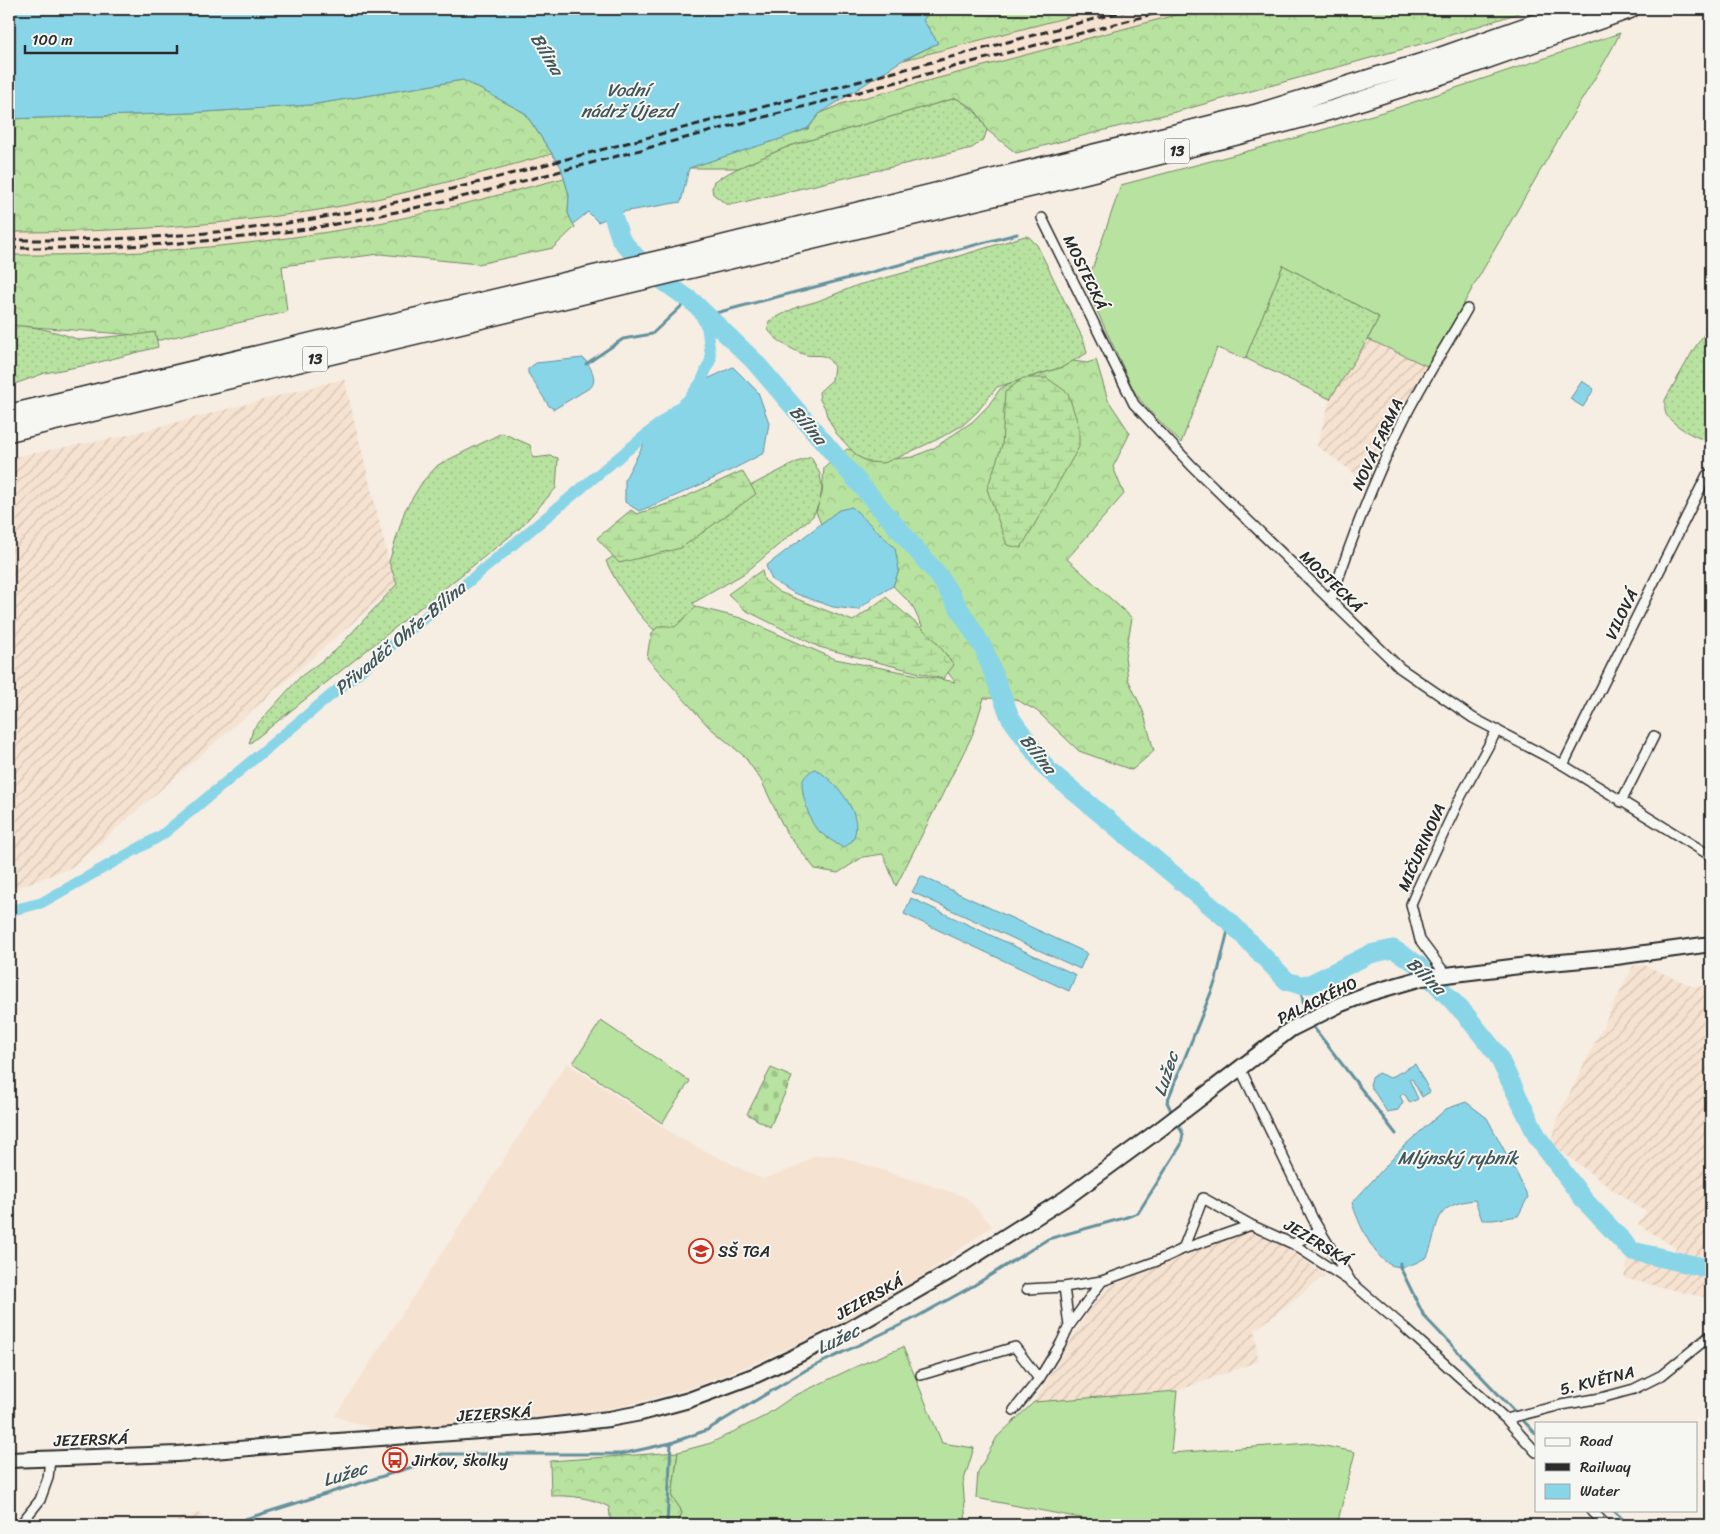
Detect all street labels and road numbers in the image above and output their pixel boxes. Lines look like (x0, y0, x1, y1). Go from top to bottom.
road number: 13 (1164, 138, 1190, 164)
street label: MOSTECKÁ (1055, 230, 1117, 317)
road number: 13 (302, 346, 328, 372)
street label: NOVÁ FARMA (1343, 393, 1411, 495)
street label: MOSTECKÁ (1293, 543, 1372, 621)
street label: VILOVÁ (1597, 582, 1647, 645)
street label: MIČURINOVA (1389, 799, 1454, 896)
street label: PALACKÉHO (1272, 968, 1362, 1032)
street label: JEZERSKÁ (1278, 1210, 1359, 1275)
street label: JEZERSKÁ (829, 1266, 911, 1329)
street label: 5. KVĚTNA (1557, 1357, 1638, 1404)
street label: JEZERSKÁ (455, 1396, 535, 1431)
street label: JEZERSKÁ (52, 1424, 131, 1455)

